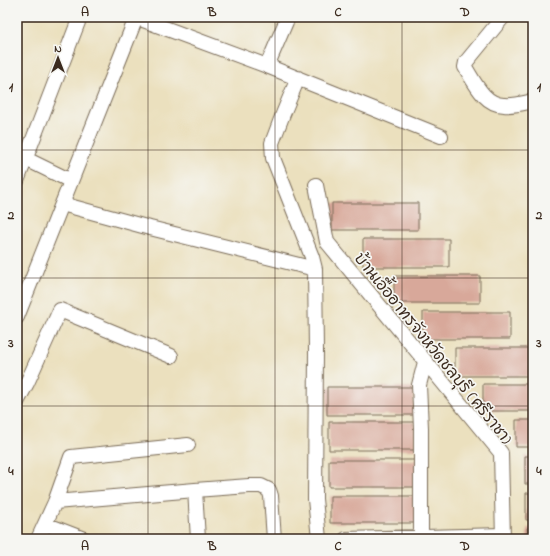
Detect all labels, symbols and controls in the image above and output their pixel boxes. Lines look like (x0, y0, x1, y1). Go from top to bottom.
text: A (81, 3, 89, 22)
text: B (207, 3, 217, 22)
text: C (334, 3, 342, 22)
text: D (459, 3, 470, 22)
north arrow (38, 38, 78, 78)
text: N (54, 41, 62, 57)
text: 1 (9, 78, 14, 97)
text: 1 (537, 78, 542, 97)
text: 2 (7, 206, 15, 225)
text: 2 (535, 206, 543, 225)
street label: บ้านเอื้ออาทรจังหวัดชลบุรี (ศรีราชา) (347, 245, 521, 450)
text: 3 (7, 334, 14, 353)
text: 3 (535, 334, 542, 353)
text: 4 (7, 462, 14, 481)
text: 4 (535, 462, 542, 481)
text: A (81, 537, 89, 556)
text: B (207, 537, 217, 556)
text: C (334, 537, 342, 556)
text: D (459, 537, 470, 556)

